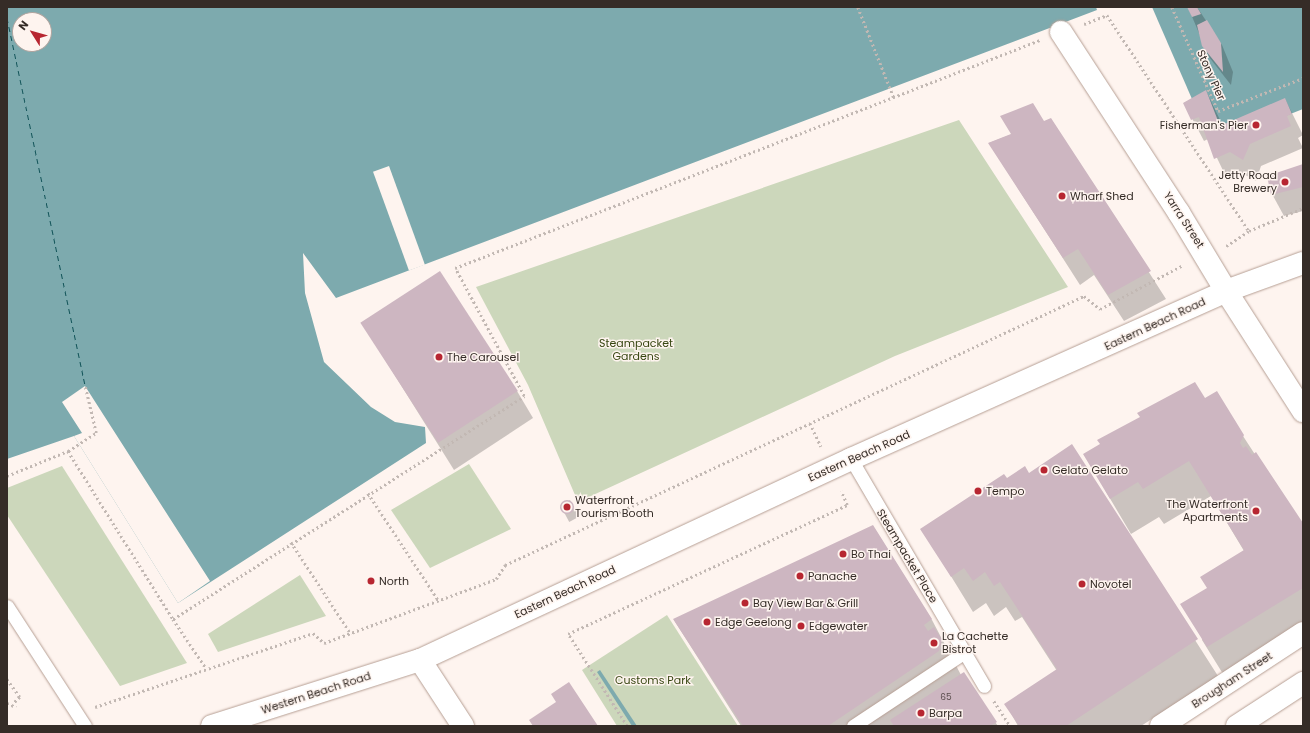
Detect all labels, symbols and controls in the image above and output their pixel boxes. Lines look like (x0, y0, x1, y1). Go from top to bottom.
north arrow (12, 12, 52, 52)
text: N (14, 17, 32, 34)
street label: Stony Pier (1194, 48, 1228, 102)
place label: Fisherman's Pier (1160, 118, 1248, 132)
marker: Fisherman's Pier (1251, 120, 1261, 130)
place label: Jetty Road Brewery (1219, 169, 1277, 195)
marker: Jetty Road Brewery (1280, 177, 1290, 187)
place label: Wharf Shed (1070, 189, 1134, 203)
street label: Yarra Street (1161, 189, 1207, 251)
marker: Wharf Shed (1057, 191, 1067, 201)
street label: Eastern Beach Road (1102, 295, 1208, 353)
park label: Steampacket Gardens (599, 337, 673, 363)
place label: The Carousel (447, 350, 519, 364)
marker: The Carousel (434, 352, 444, 362)
street label: Eastern Beach Road (806, 428, 912, 484)
place label: Gelato Gelato (1052, 463, 1128, 477)
marker: Gelato Gelato (1039, 465, 1049, 475)
place label: Tempo (986, 484, 1025, 498)
marker: Tempo (973, 486, 983, 496)
place label: Waterfront Tourism Booth (575, 494, 654, 520)
place label: The Waterfront Apartments (1166, 498, 1248, 524)
marker: Waterfront Tourism Booth (562, 502, 572, 512)
marker: The Waterfront Apartments (1251, 506, 1261, 516)
street label: Steampacket Place (874, 507, 940, 605)
place label: Bo Thai (851, 547, 891, 561)
marker: Bo Thai (838, 549, 848, 559)
street label: Eastern Beach Road (512, 563, 618, 621)
place label: Panache (808, 569, 857, 583)
marker: Panache (795, 571, 805, 581)
place label: North (379, 574, 409, 588)
marker: North (366, 576, 376, 586)
place label: Novotel (1090, 577, 1132, 591)
marker: Novotel (1077, 579, 1087, 589)
place label: Bay View Bar & Grill (753, 596, 858, 610)
marker: Bay View Bar & Grill (740, 598, 750, 608)
place label: Edge Geelong (715, 615, 792, 629)
marker: Edge Geelong (702, 617, 712, 627)
place label: Edgewater (809, 619, 868, 633)
marker: Edgewater (796, 621, 806, 631)
place label: La Cachette Bistrot (942, 630, 1008, 656)
marker: La Cachette Bistrot (929, 638, 939, 648)
street label: Brougham Street (1189, 649, 1275, 711)
street label: Western Beach Road (260, 669, 372, 717)
park label: Customs Park (615, 673, 691, 687)
house number: 65 (940, 692, 952, 702)
place label: Barpa (929, 706, 962, 720)
marker: Barpa (916, 708, 926, 718)

